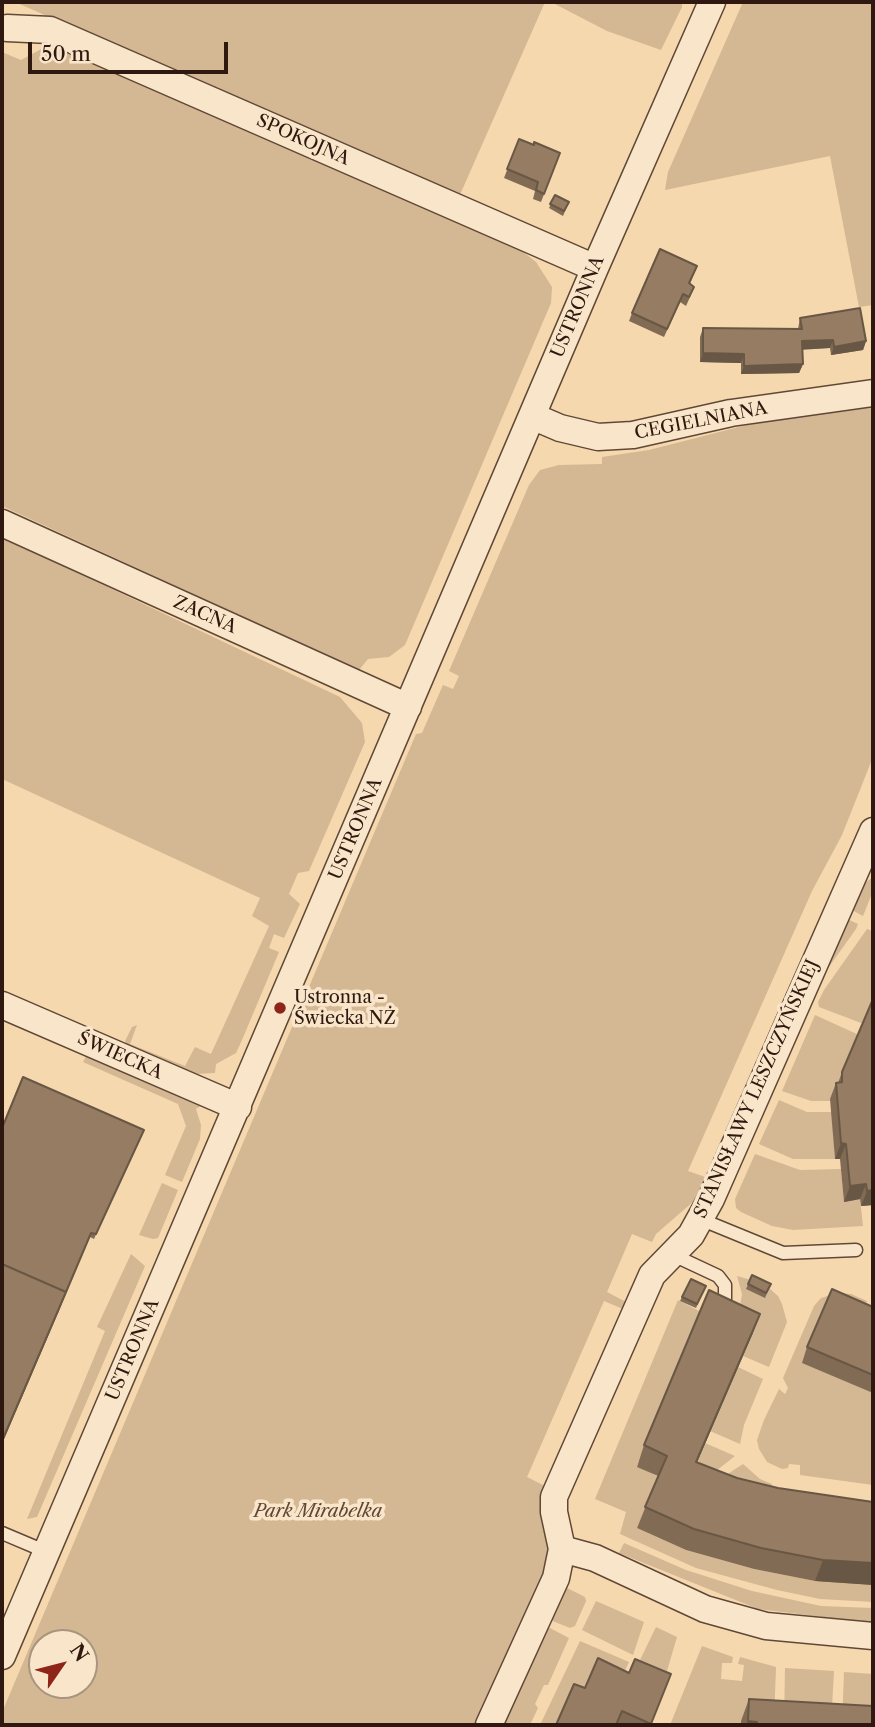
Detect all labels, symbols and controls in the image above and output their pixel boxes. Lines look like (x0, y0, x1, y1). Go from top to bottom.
scale bar (32, 28, 231, 72)
text: 50 m (41, 41, 91, 66)
street label: SPOKOJNA (253, 110, 353, 170)
street label: USTRONNA (547, 253, 609, 361)
street label: CEGIELNIANA (633, 398, 769, 444)
street label: ZACNA (170, 592, 240, 638)
street label: USTRONNA (325, 775, 387, 883)
street label: STANISŁAWY LESZCZYŃSKIEJ (690, 956, 824, 1222)
place label: Ustronna - Świecka NŻ (294, 987, 396, 1030)
marker: Ustronna - Świecka NŻ (272, 1000, 288, 1016)
street label: ŚWIECKA (74, 1028, 166, 1084)
street label: USTRONNA (102, 1296, 164, 1404)
park label: Park Mirabelka (254, 1501, 382, 1523)
north arrow (28, 1629, 98, 1699)
text: N (65, 1639, 93, 1666)

